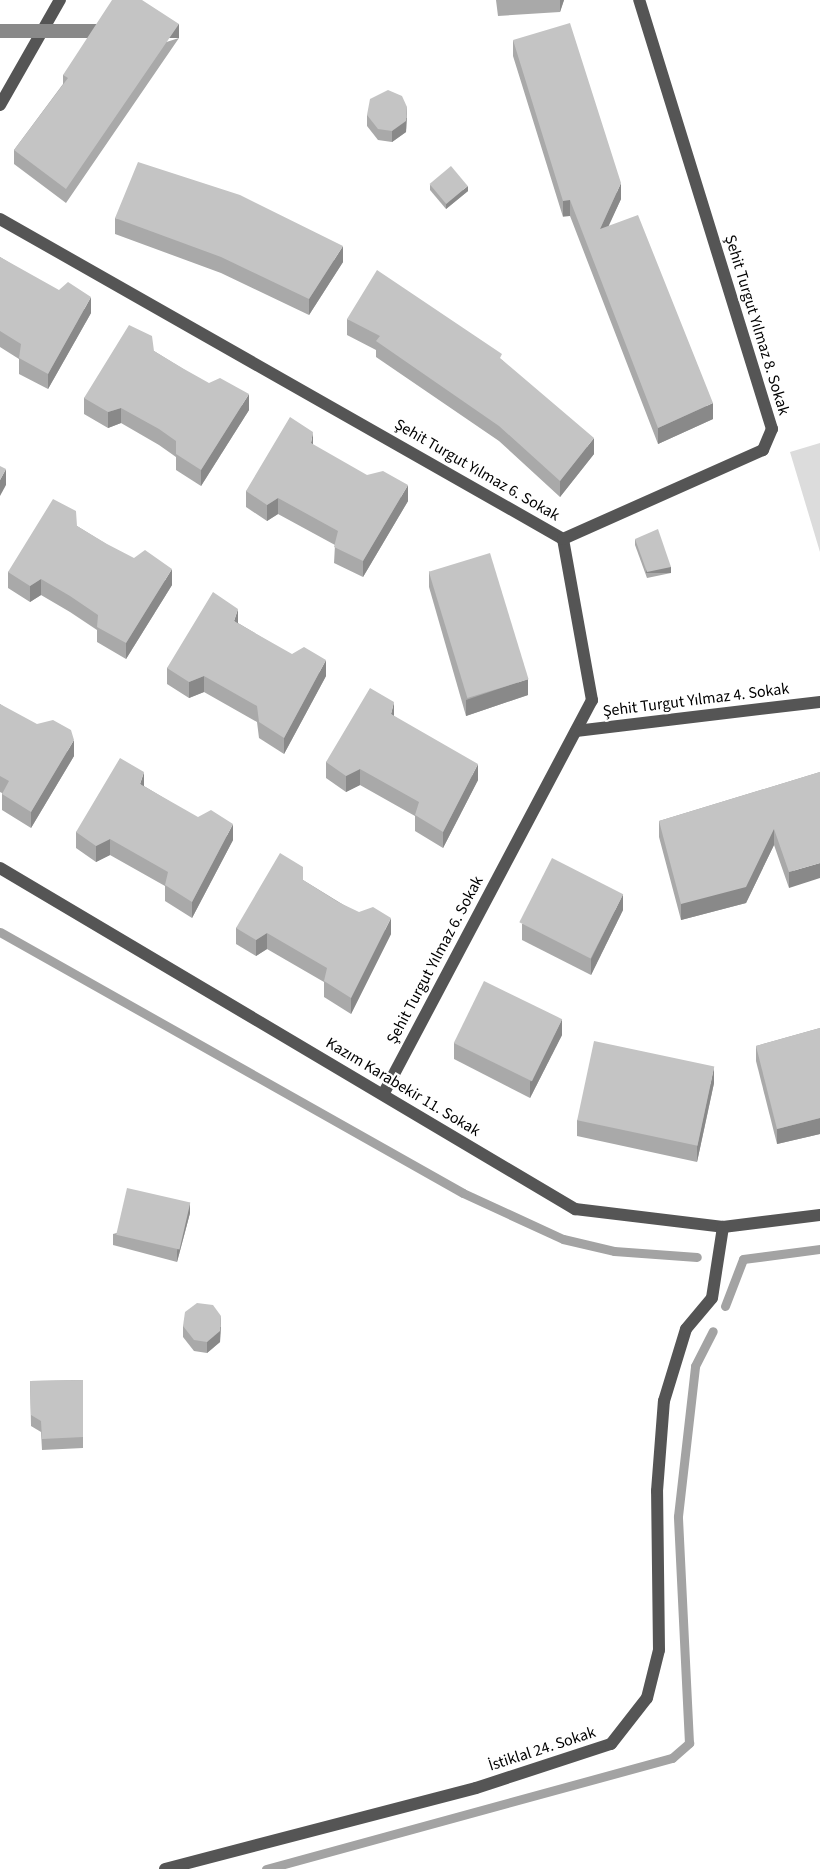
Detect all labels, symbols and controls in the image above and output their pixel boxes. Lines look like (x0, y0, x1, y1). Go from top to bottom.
street label: Şehit Turgut Yılmaz 8. Sokak (720, 233, 794, 417)
street label: Şehit Turgut Yılmaz 6. Sokak (391, 415, 563, 525)
street label: Şehit Turgut Yılmaz 4. Sokak (602, 679, 790, 721)
street label: Şehit Turgut Yılmaz 6. Sokak (383, 873, 487, 1047)
street label: Kazım Karabekir 11. Sokak (322, 1033, 484, 1141)
street label: İstiklal 24. Sokak (486, 1723, 598, 1775)

